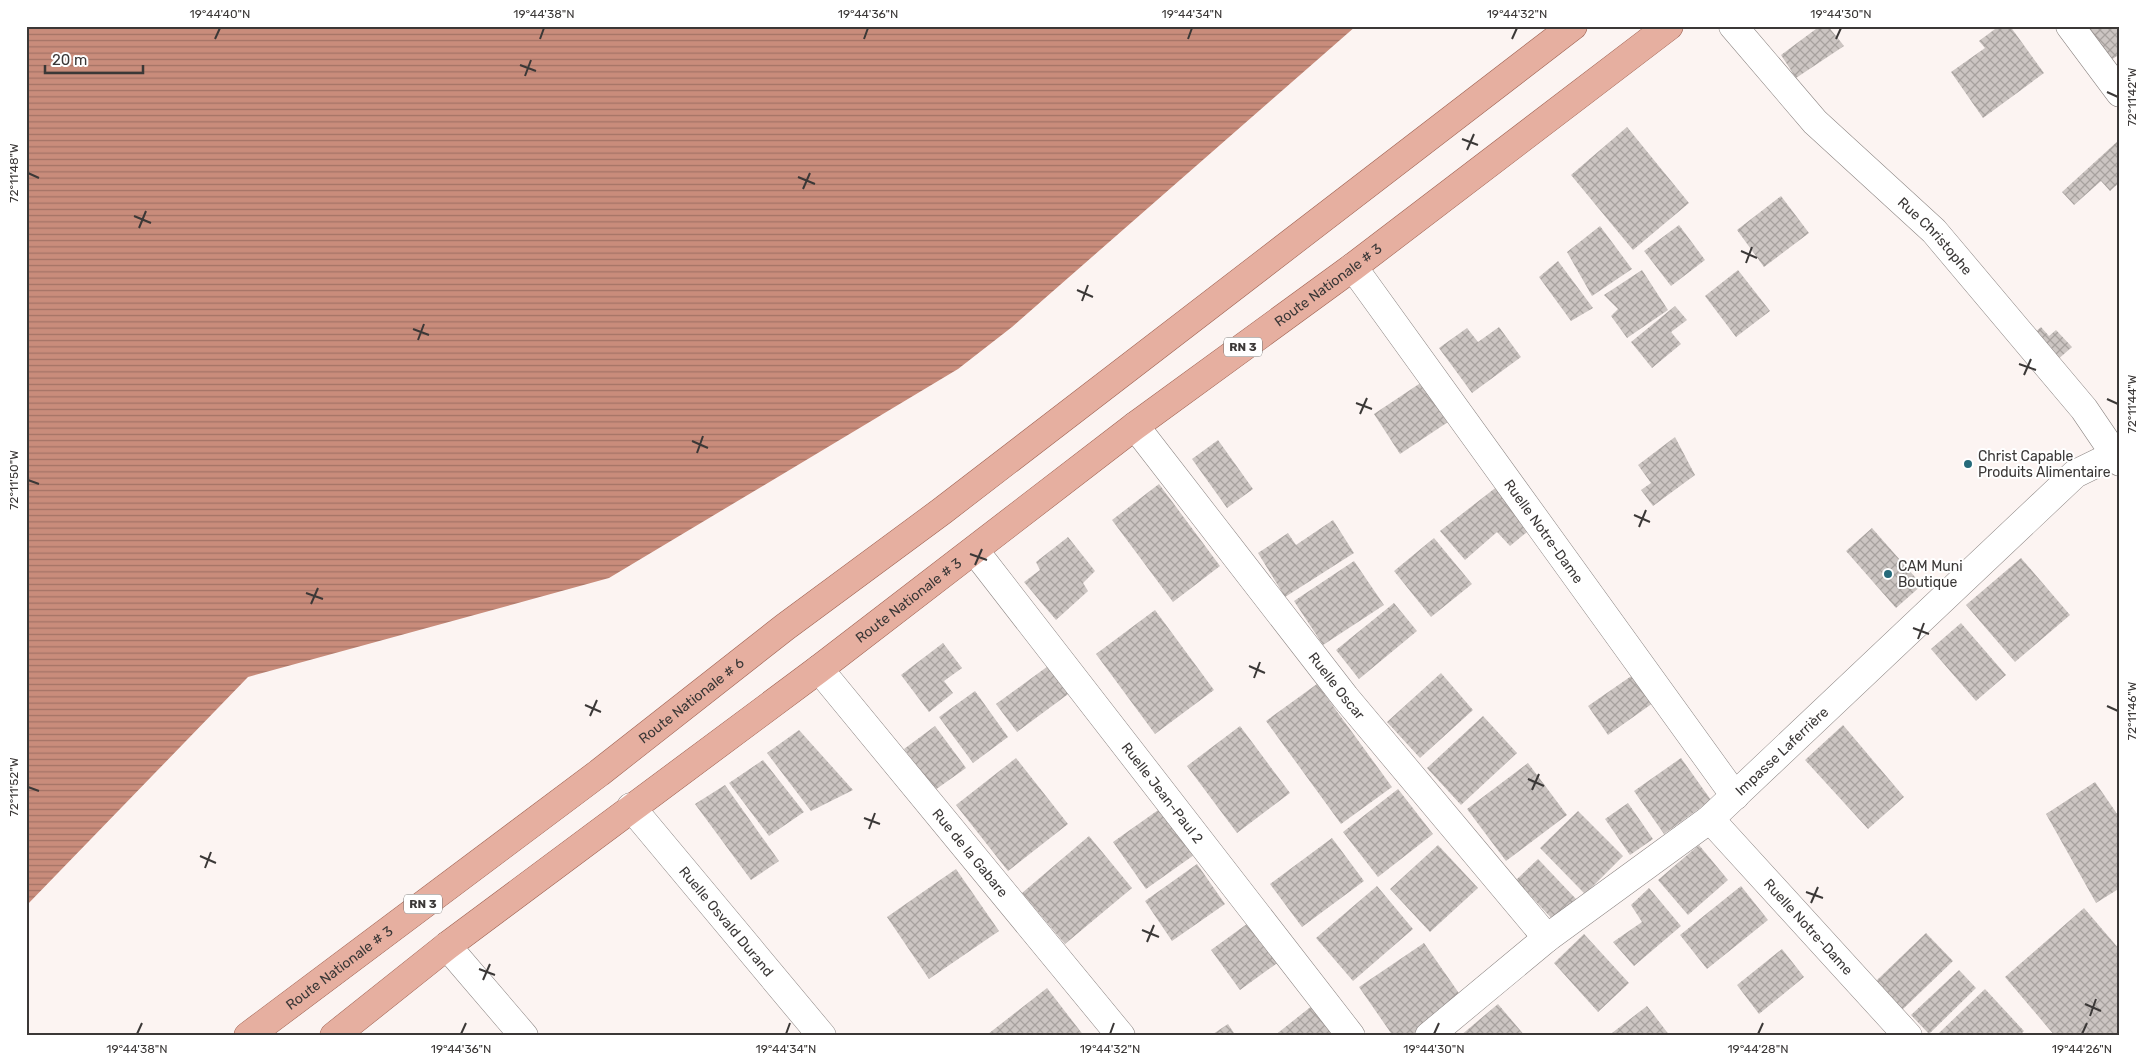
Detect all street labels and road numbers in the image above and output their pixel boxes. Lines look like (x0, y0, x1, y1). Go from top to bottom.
street label: Rue Christophe (1894, 194, 1976, 279)
street label: Route Nationale # 3 (1271, 240, 1385, 330)
road number: RN 3 (1224, 338, 1262, 357)
street label: Ruelle Notre-Dame (1501, 476, 1587, 587)
street label: Route Nationale # 3 (852, 554, 965, 646)
street label: Ruelle Oscar (1305, 649, 1369, 723)
street label: Route Nationale # 6 (635, 654, 747, 747)
street label: Impasse Laferrière (1732, 703, 1832, 799)
street label: Ruelle Jean-Paul 2 (1118, 739, 1207, 847)
street label: Rue de la Gabare (929, 805, 1012, 901)
street label: Ruelle Osvald Durand (676, 863, 777, 980)
street label: Ruelle Notre-Dame (1760, 875, 1857, 979)
road number: RN 3 (404, 894, 442, 914)
street label: Route Nationale # 3 (282, 922, 396, 1013)

